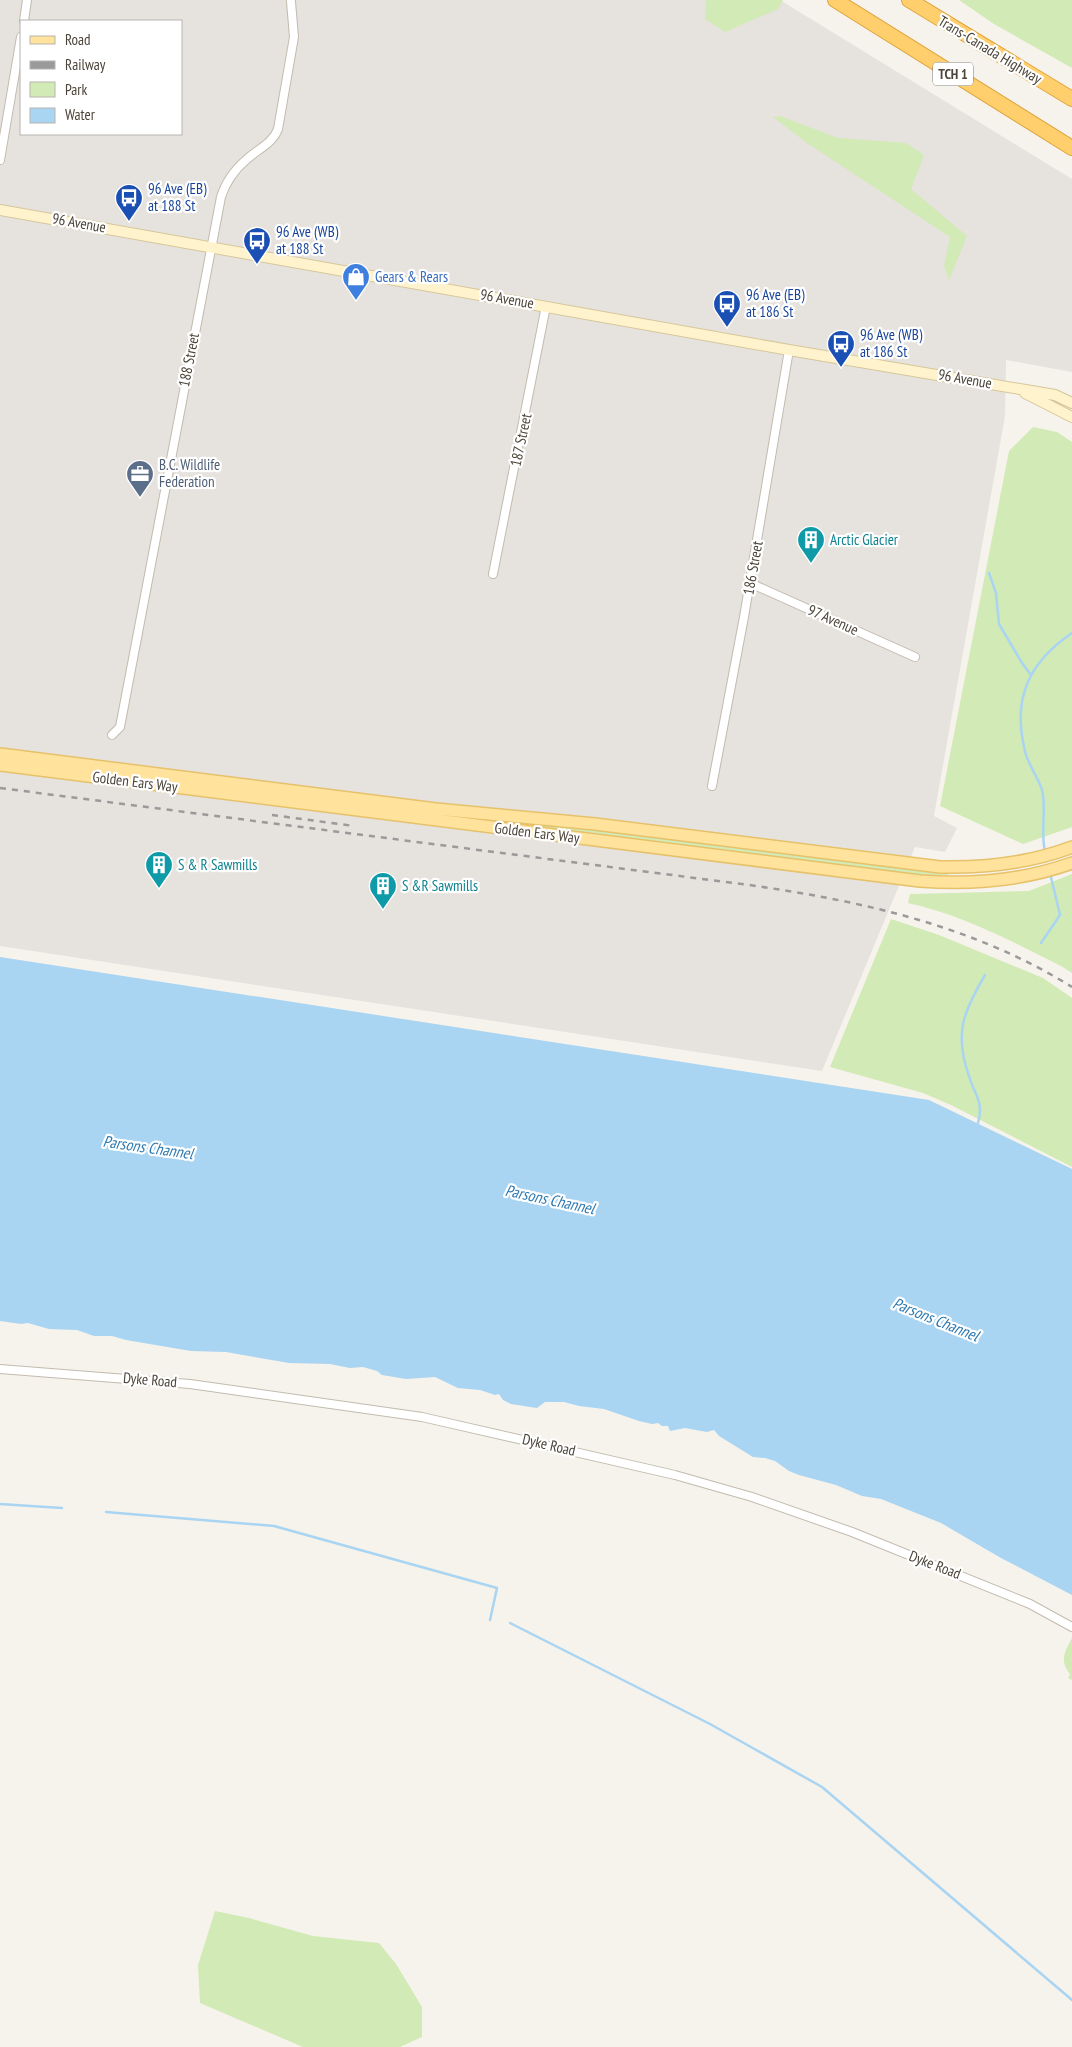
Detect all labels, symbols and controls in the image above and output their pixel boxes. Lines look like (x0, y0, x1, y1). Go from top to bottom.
street label: Trans-Canada Highway (935, 11, 1046, 88)
legend (20, 20, 182, 135)
text: Road (65, 30, 91, 49)
text: Railway (65, 55, 106, 74)
road number: TCH 1 (933, 62, 973, 86)
text: Park (65, 80, 87, 99)
text: Water (65, 105, 96, 124)
place label: 96 Ave (EB) at 188 St (148, 179, 207, 215)
bus stop icon: 96 Ave (EB) at 188 St (114, 183, 144, 222)
street label: 96 Avenue (51, 208, 107, 237)
place label: 96 Ave (WB) at 188 St (276, 222, 339, 258)
bus stop icon: 96 Ave (WB) at 188 St (242, 226, 272, 265)
shop icon: Gears & Rears (341, 262, 371, 301)
place label: Gears & Rears (375, 267, 448, 286)
street label: 96 Avenue (479, 284, 535, 313)
place label: 96 Ave (EB) at 186 St (746, 285, 805, 321)
bus stop icon: 96 Ave (EB) at 186 St (712, 289, 742, 328)
place label: 96 Ave (WB) at 186 St (860, 325, 923, 361)
bus stop icon: 96 Ave (WB) at 186 St (826, 329, 856, 368)
street label: 188 Street (174, 331, 203, 388)
street label: 96 Avenue (937, 364, 993, 393)
street label: 187 Street (506, 412, 535, 468)
place label: B.C. Wildlife Federation (159, 455, 220, 491)
office icon: B.C. Wildlife Federation (125, 459, 155, 498)
building icon: Arctic Glacier (796, 525, 826, 564)
place label: Arctic Glacier (830, 530, 899, 549)
street label: 186 Street (738, 539, 767, 596)
street label: 97 Avenue (805, 600, 862, 639)
street label: Golden Ears Way (91, 767, 179, 796)
street label: Golden Ears Way (493, 818, 581, 847)
building icon: S & R Sawmills (144, 850, 174, 889)
place label: S & R Sawmills (178, 855, 257, 874)
building icon: S &R Sawmills (368, 871, 398, 910)
place label: S &R Sawmills (402, 876, 478, 895)
water label: Parsons Channel (102, 1131, 196, 1163)
water label: Parsons Channel (503, 1180, 598, 1218)
water label: Parsons Channel (890, 1293, 983, 1346)
street label: Dyke Road (122, 1368, 178, 1391)
street label: Dyke Road (521, 1429, 578, 1460)
street label: Dyke Road (907, 1546, 964, 1583)

